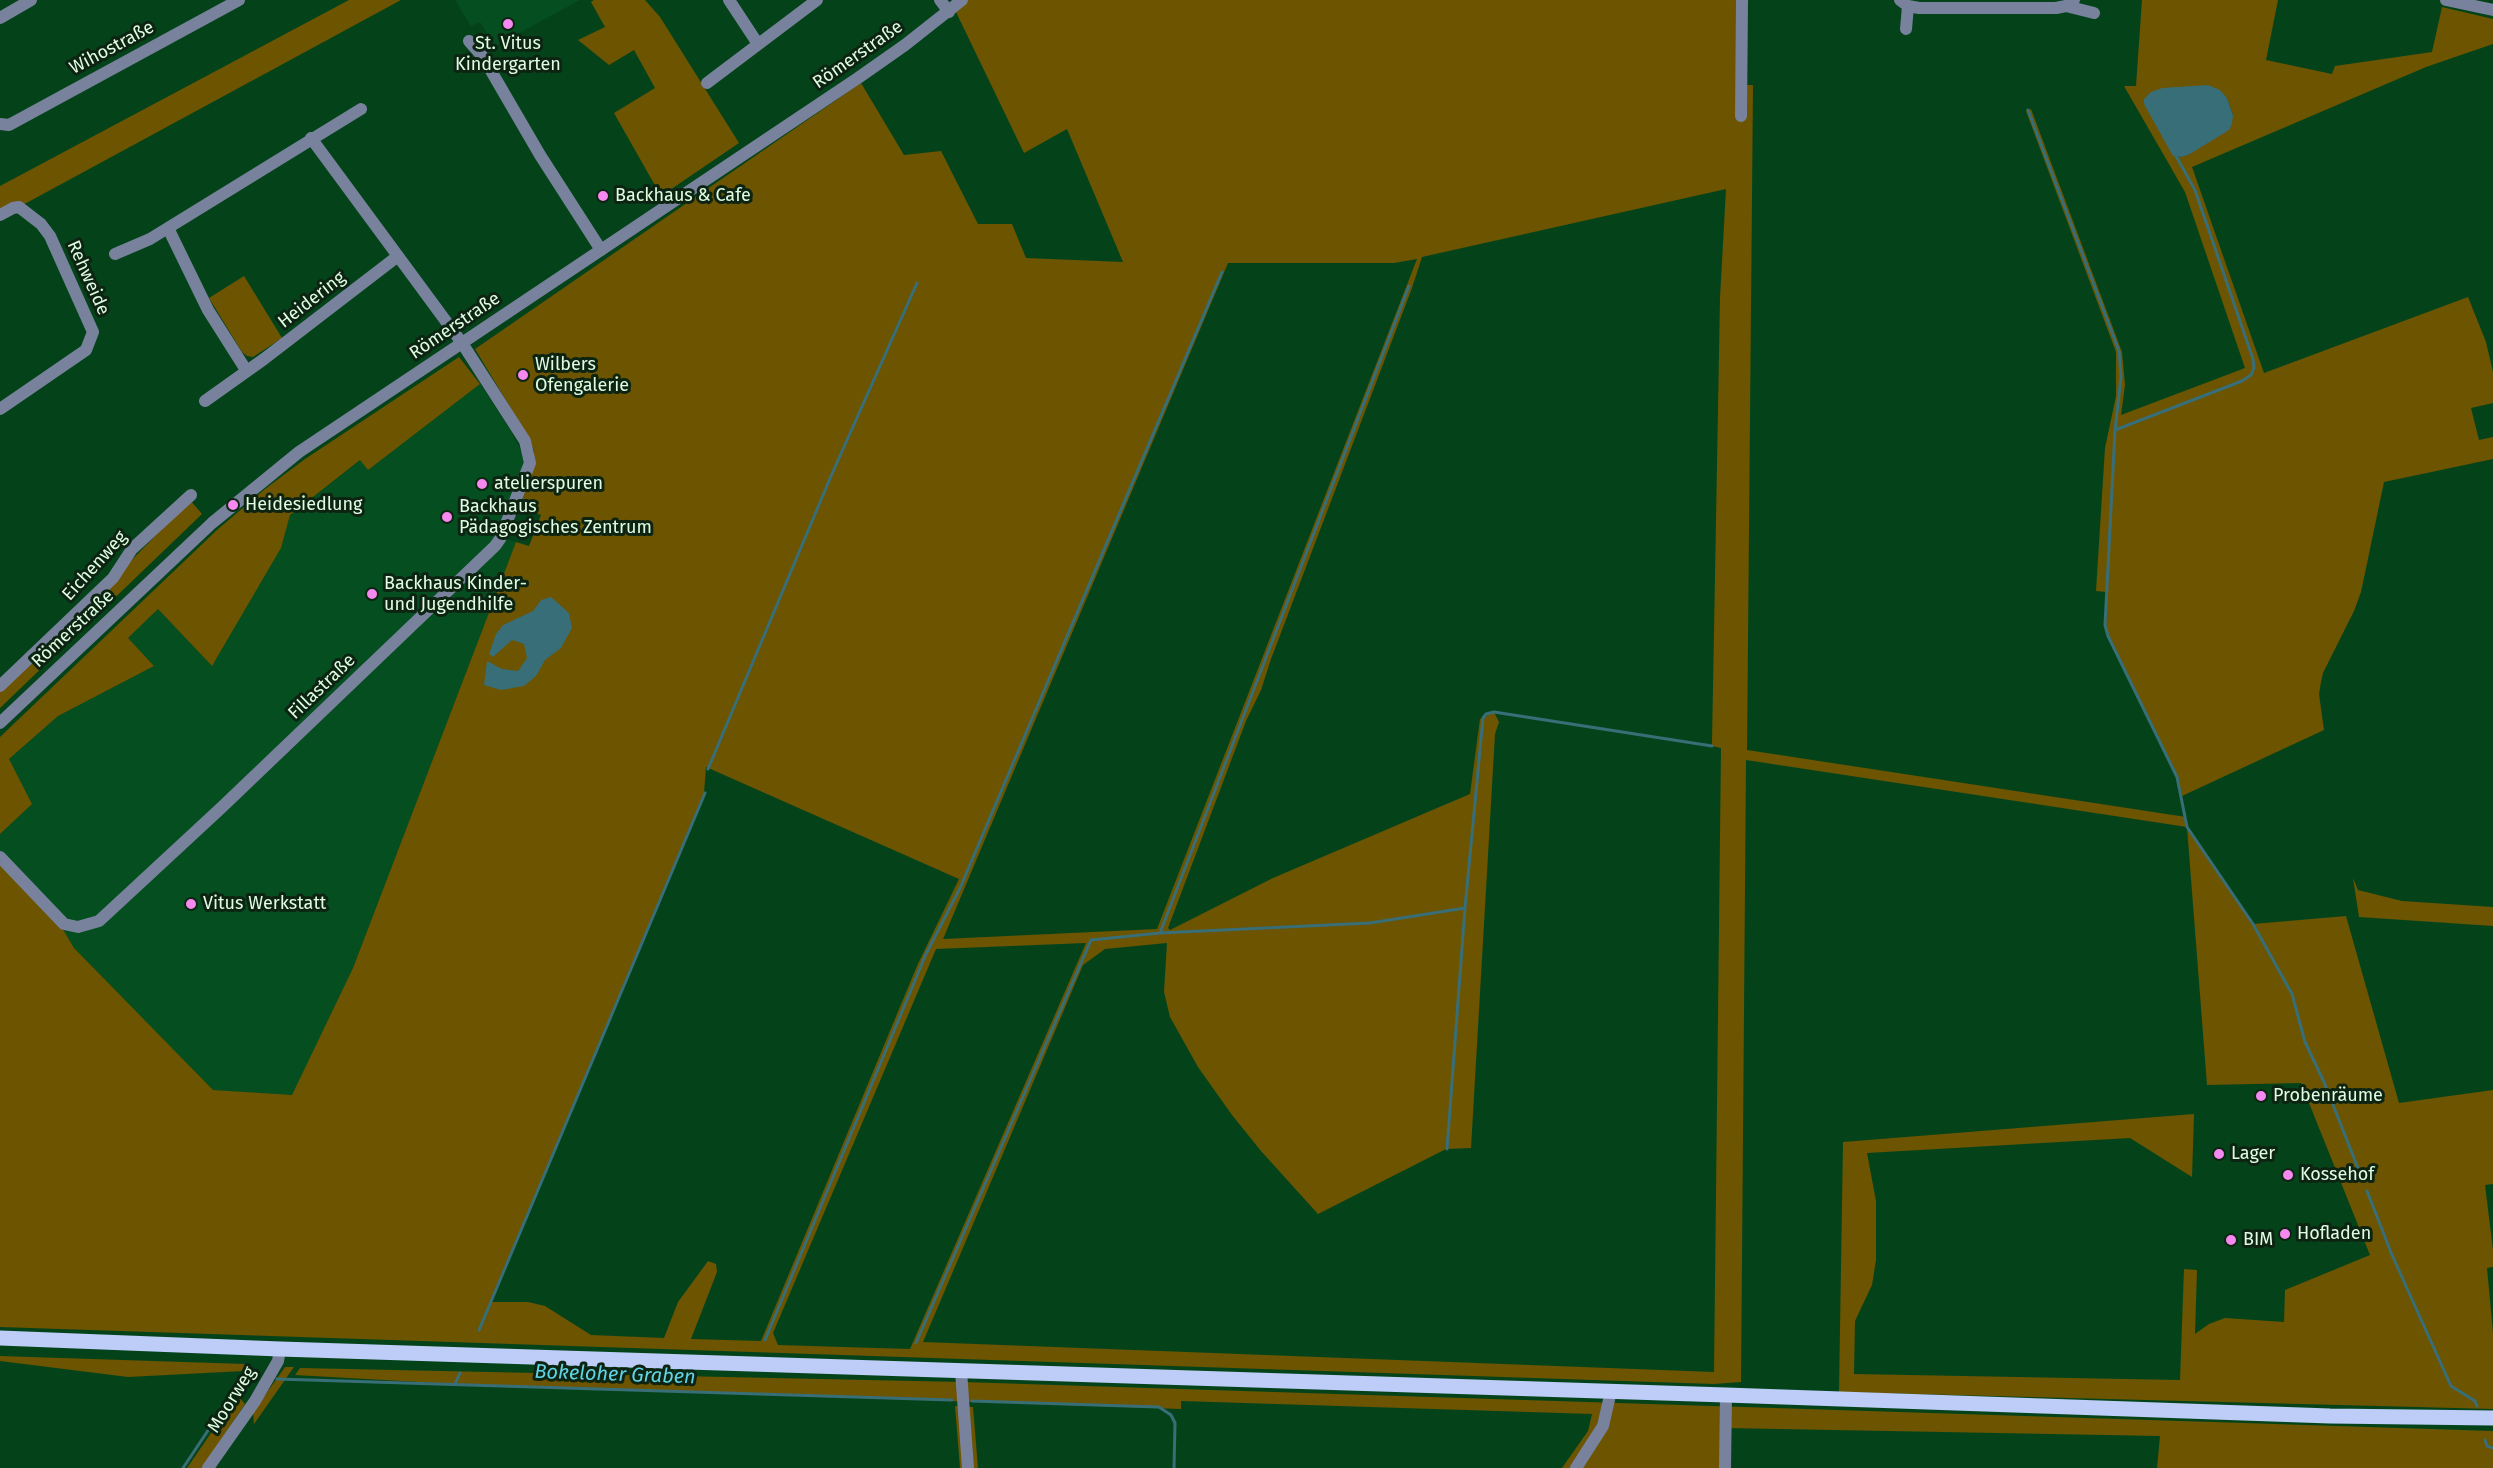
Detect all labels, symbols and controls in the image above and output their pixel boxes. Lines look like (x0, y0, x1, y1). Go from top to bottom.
street label: Römerstraße (809, 16, 907, 94)
street label: Wihostraße (66, 17, 158, 79)
marker: St. Vitus Kindergarten (501, 17, 515, 31)
place label: St. Vitus Kindergarten (455, 33, 561, 76)
place label: Backhaus & Cafe (615, 185, 751, 207)
marker: Backhaus & Cafe (596, 189, 610, 203)
street label: Rehweide (62, 237, 114, 319)
street label: Heidering (274, 267, 350, 333)
street label: Römerstraße (406, 288, 504, 364)
place label: Wilbers Ofengalerie (535, 354, 629, 397)
marker: Wilbers Ofengalerie (516, 368, 530, 382)
place label: atelierspuren (494, 473, 603, 495)
marker: atelierspuren (475, 477, 489, 491)
place label: Heidesiedlung (245, 494, 362, 516)
place label: Backhaus Pädagogisches Zentrum (459, 496, 652, 538)
marker: Heidesiedlung (226, 498, 240, 512)
marker: Backhaus Pädagogisches Zentrum (440, 510, 454, 524)
street label: Eichenweg (58, 527, 132, 605)
place label: Backhaus Kinder- und Jugendhilfe (384, 573, 527, 616)
street label: Römerstraße (27, 585, 119, 673)
marker: Backhaus Kinder- und Jugendhilfe (365, 587, 379, 601)
street label: Fillastraße (284, 650, 360, 724)
place label: Vitus Werkstatt (203, 893, 326, 915)
marker: Vitus Werkstatt (184, 897, 198, 911)
place label: Probenräume (2273, 1085, 2383, 1107)
marker: Probenräume (2254, 1089, 2268, 1103)
place label: Lager (2231, 1143, 2275, 1165)
marker: Lager (2212, 1147, 2226, 1161)
place label: Kossehof (2300, 1164, 2374, 1186)
marker: Kossehof (2281, 1168, 2295, 1182)
place label: Hofladen (2297, 1223, 2371, 1245)
marker: Hofladen (2278, 1227, 2292, 1241)
place label: BIM (2243, 1229, 2273, 1251)
marker: BIM (2224, 1233, 2238, 1247)
water label: Bokeloher Graben (534, 1360, 696, 1390)
street label: Moorweg (203, 1363, 261, 1437)

